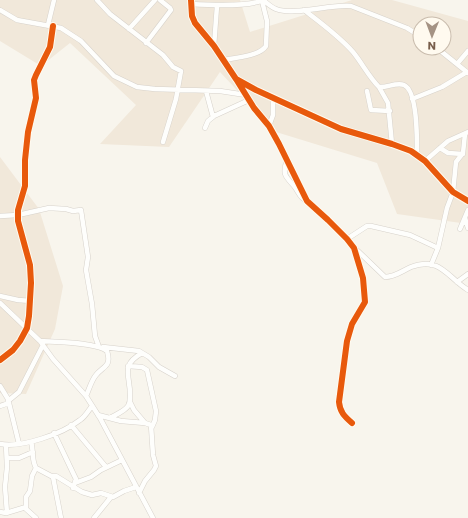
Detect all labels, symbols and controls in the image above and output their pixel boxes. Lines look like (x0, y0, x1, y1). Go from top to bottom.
north arrow (412, 16, 452, 56)
text: N (428, 38, 436, 54)

